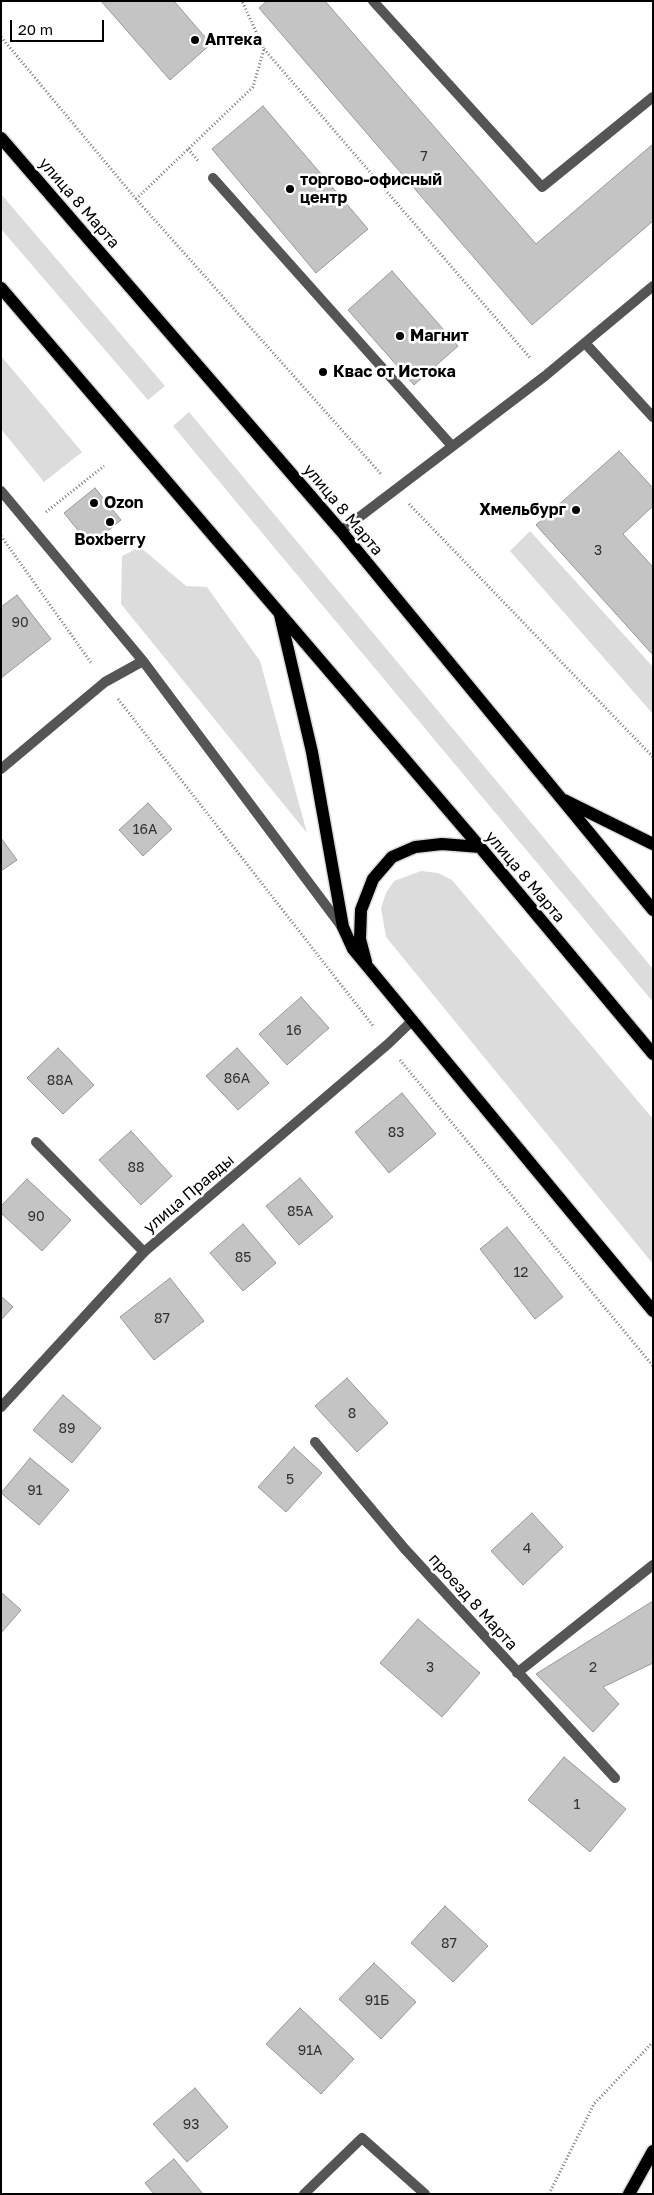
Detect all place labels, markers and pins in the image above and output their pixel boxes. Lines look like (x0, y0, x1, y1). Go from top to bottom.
place label: Аптека (205, 30, 262, 50)
marker: Аптека (189, 34, 201, 46)
place label: торгово-офисный центр (300, 170, 442, 208)
marker: торгово-офисный центр (284, 183, 296, 195)
place label: Магнит (410, 326, 469, 346)
marker: Магнит (394, 330, 406, 342)
place label: Квас от Истока (333, 362, 456, 382)
marker: Квас от Истока (317, 366, 329, 378)
place label: Ozon (104, 493, 144, 513)
marker: Ozon (88, 497, 100, 509)
place label: Хмельбург (479, 500, 566, 520)
marker: Хмельбург (570, 504, 582, 516)
marker: Boxberry (104, 516, 116, 528)
place label: Boxberry (74, 530, 146, 550)

